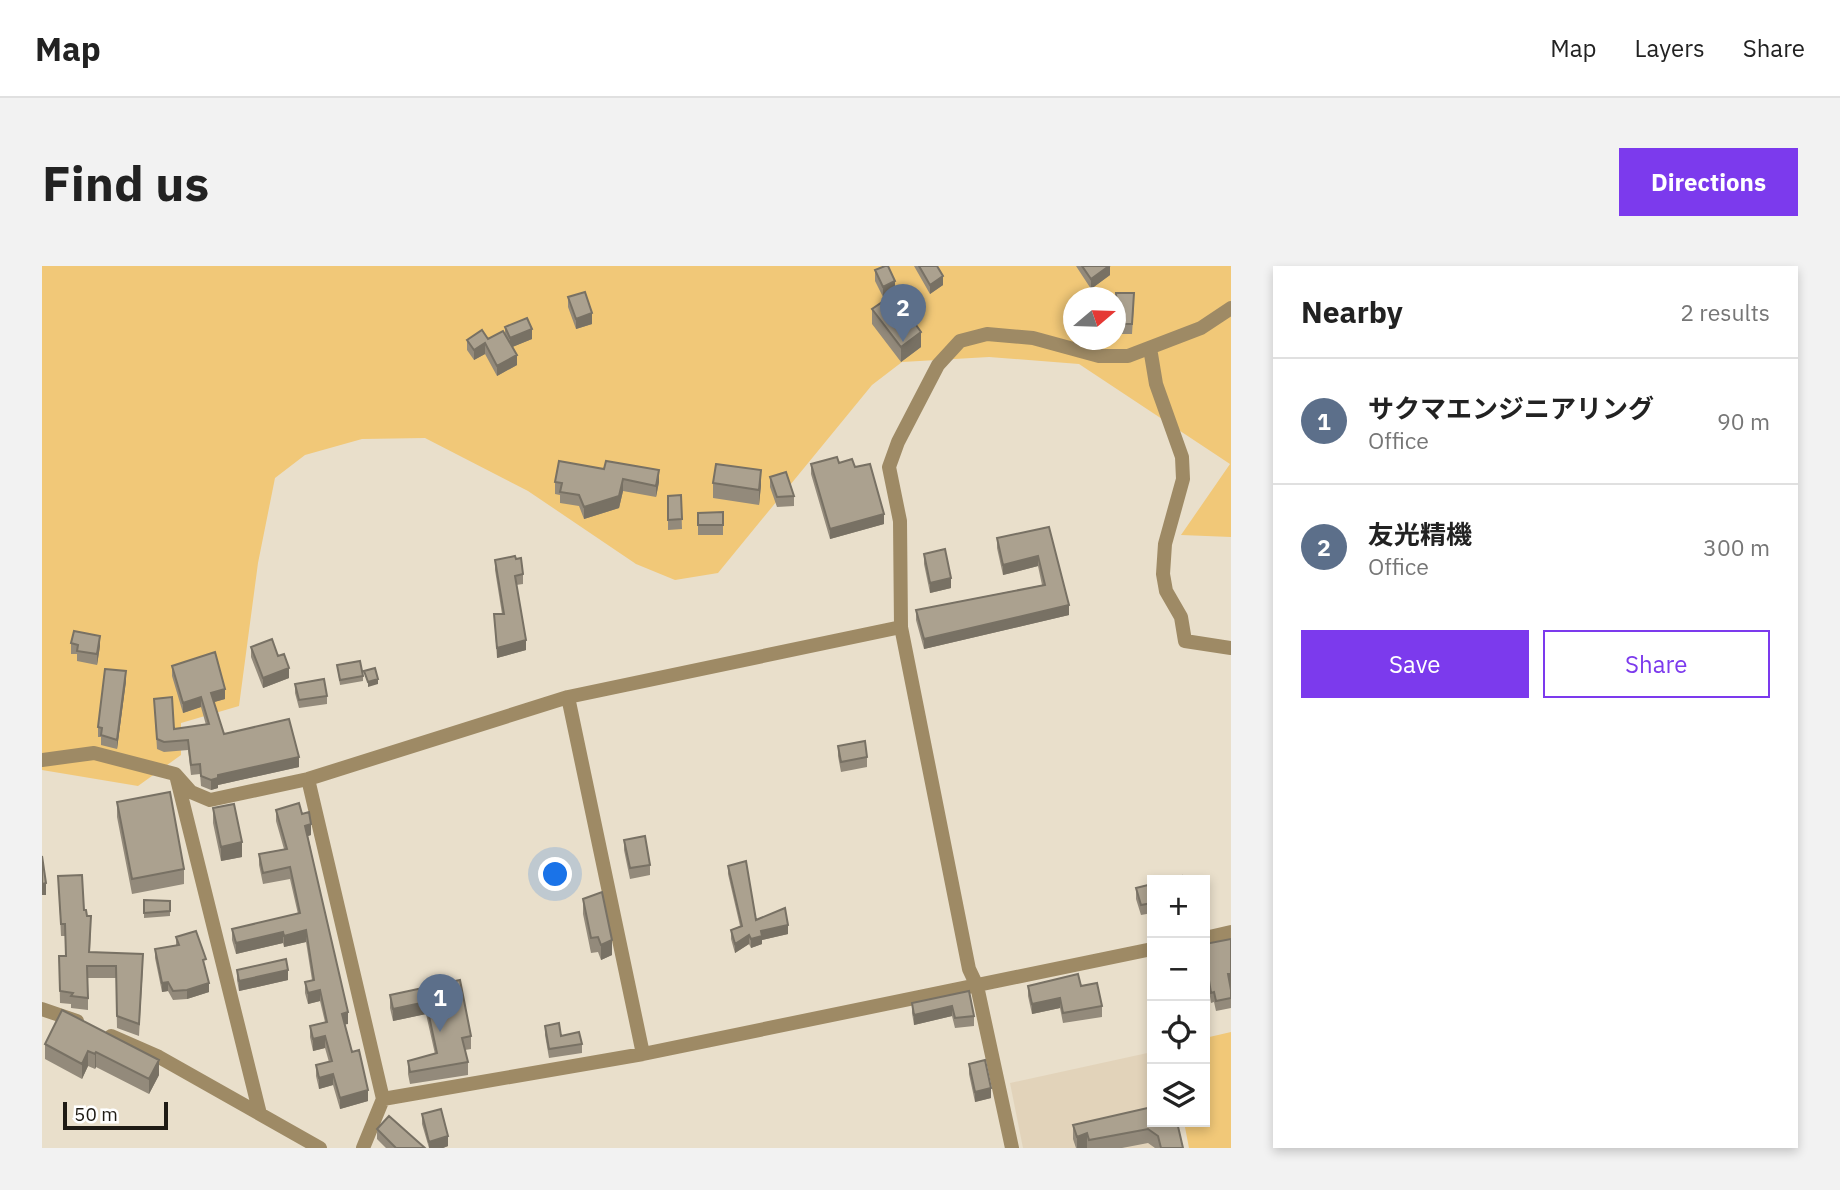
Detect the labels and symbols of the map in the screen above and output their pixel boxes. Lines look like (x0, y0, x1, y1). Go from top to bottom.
pin: 2 (880, 284, 926, 342)
north arrow (1063, 287, 1126, 350)
your location (538, 857, 572, 891)
pin: 1 (417, 974, 463, 1032)
scale bar (63, 1099, 168, 1131)

